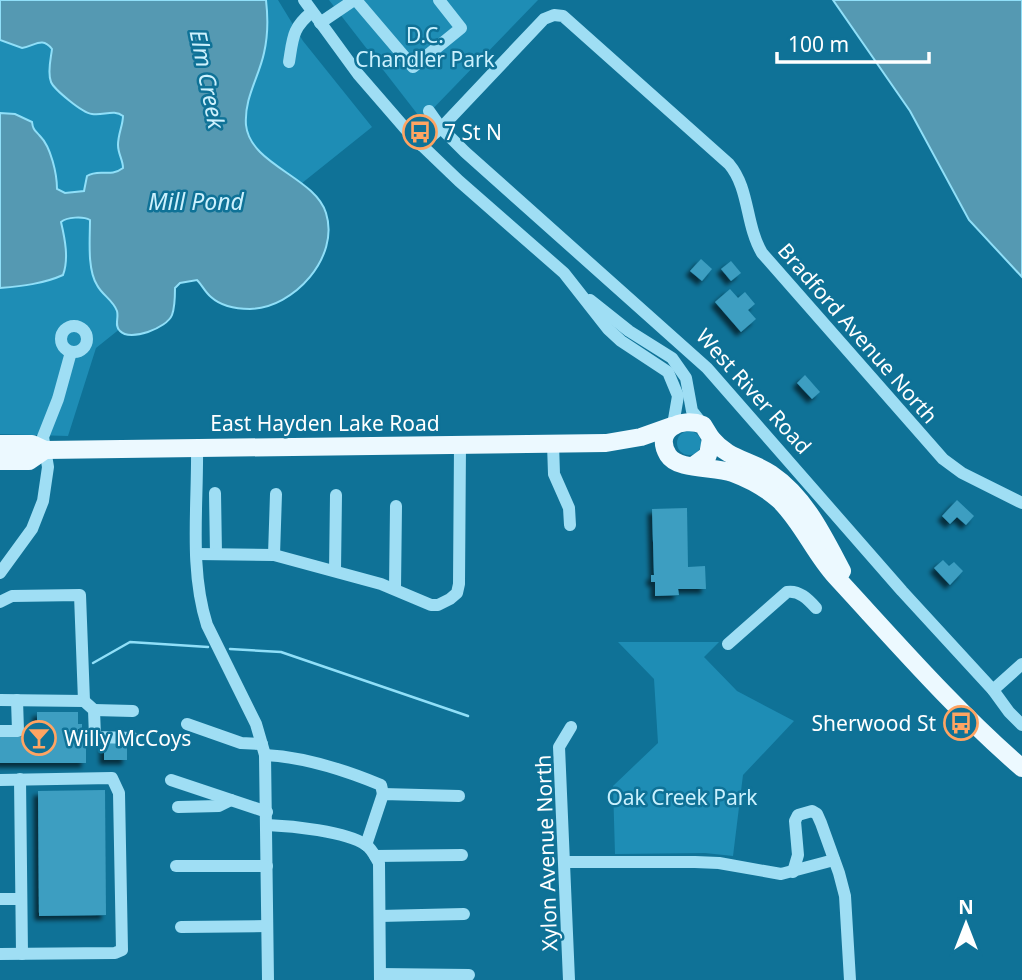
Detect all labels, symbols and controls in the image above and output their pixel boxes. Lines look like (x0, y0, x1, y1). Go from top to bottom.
park label: D.C. Chandler Park (355, 21, 496, 73)
scale bar (777, 21, 929, 65)
water label: Elm Creek (183, 27, 234, 133)
text: 100 m (788, 30, 849, 58)
bus stop icon: 7 St N (401, 113, 439, 151)
place label: 7 St N (444, 118, 502, 146)
water label: Mill Pond (148, 185, 245, 217)
street label: Bradford Avenue North (772, 237, 944, 429)
street label: West River Road (690, 322, 818, 460)
street label: East Hayden Lake Road (210, 409, 440, 437)
bus stop icon: Sherwood St (942, 704, 980, 742)
place label: Sherwood St (812, 709, 936, 737)
bar icon: Willy McCoys (20, 719, 58, 757)
place label: Willy McCoys (64, 724, 191, 752)
street label: Xylon Avenue North (529, 754, 563, 952)
park label: Oak Creek Park (606, 783, 758, 811)
north arrow (931, 889, 1001, 959)
text: N (958, 894, 974, 920)

